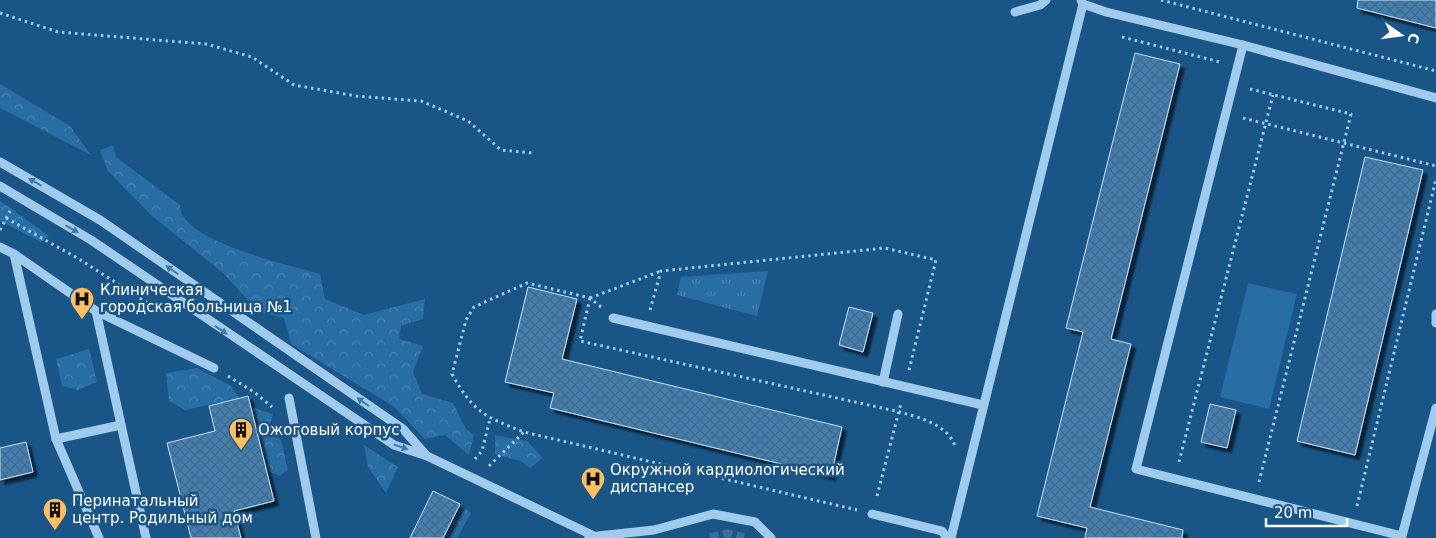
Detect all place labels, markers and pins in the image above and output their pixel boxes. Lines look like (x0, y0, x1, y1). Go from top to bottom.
place label: Клиническая городская больница №1 (100, 281, 292, 316)
hospital icon: Клиническая городская больница №1 (69, 286, 95, 320)
building icon: Ожоговый корпус (228, 417, 254, 451)
place label: Ожоговый корпус (258, 421, 399, 439)
place label: Окружной кардиологический диспансер (610, 461, 845, 496)
hospital icon: Окружной кардиологический диспансер (580, 466, 606, 500)
place label: Перинатальный центр. Родильный дом (72, 492, 253, 527)
building icon: Перинатальный центр. Родильный дом (42, 497, 68, 531)

